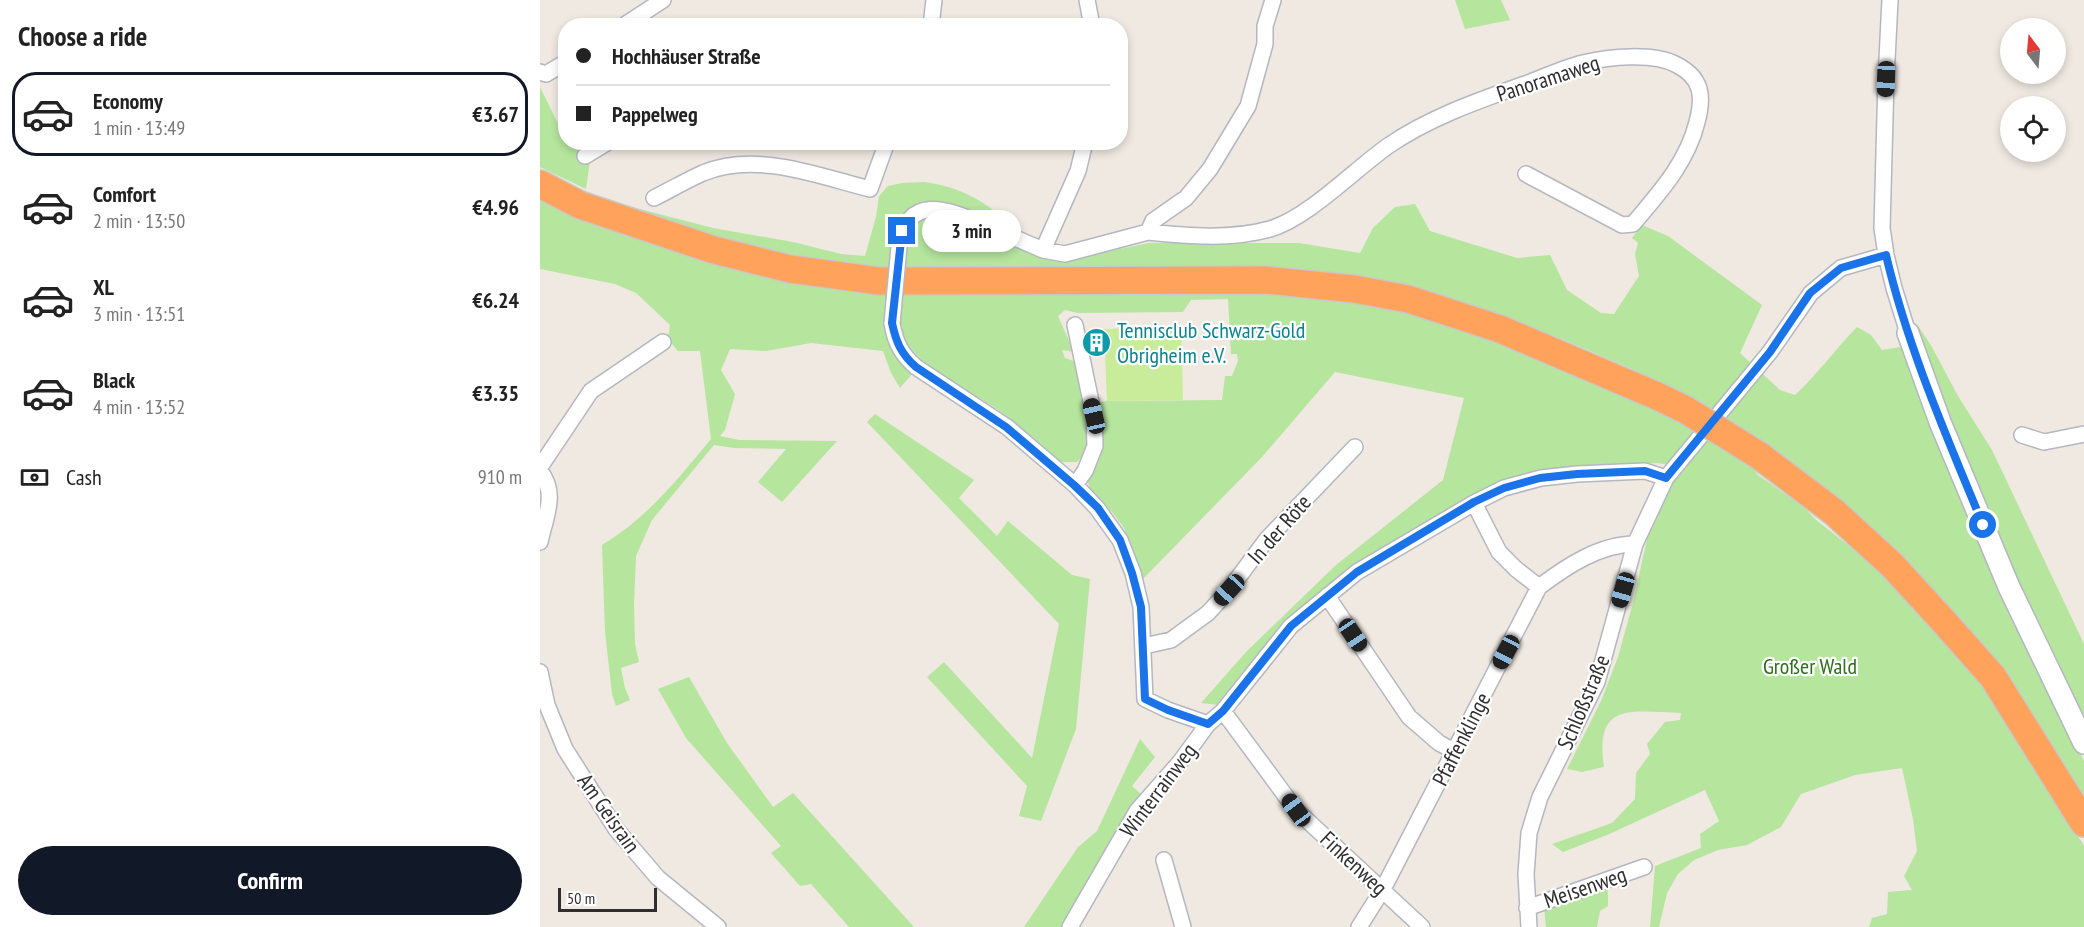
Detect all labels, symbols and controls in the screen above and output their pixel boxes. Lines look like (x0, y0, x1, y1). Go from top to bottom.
north arrow (2000, 18, 2066, 84)
map controls (2000, 18, 2066, 162)
text: Choose a ride (18, 19, 147, 53)
text: Hochhäuser Straße (612, 42, 761, 70)
street label: Panoramaweg (1493, 48, 1603, 108)
car (1876, 61, 1896, 97)
icon: car (21, 87, 75, 141)
text: Economy (93, 87, 163, 115)
button: locate (2000, 96, 2066, 162)
text: €3.67 (472, 100, 519, 128)
text: Pappelweg (612, 100, 698, 128)
text: 1 min · 13:49 (93, 115, 185, 141)
icon: car (21, 180, 75, 234)
text: Comfort (93, 180, 156, 208)
text: €4.96 (472, 193, 519, 221)
text: 2 min · 13:50 (93, 208, 185, 234)
callout: 3 min (923, 210, 1022, 252)
route end (888, 217, 915, 244)
text: 3 min (951, 218, 992, 244)
icon: car (21, 273, 75, 327)
text: XL (93, 273, 114, 301)
text: €6.24 (472, 286, 519, 314)
text: 3 min · 13:51 (93, 301, 185, 327)
place label: Tennisclub Schwarz-Gold Obrigheim e.V. (1117, 316, 1305, 369)
building icon: Tennisclub Schwarz-Gold Obrigheim e.V. (1080, 327, 1112, 359)
icon: car (21, 366, 75, 420)
text: Black (93, 366, 135, 394)
text: €3.35 (472, 379, 519, 407)
text: 4 min · 13:52 (93, 394, 185, 420)
car (1081, 396, 1107, 436)
icon: cash (18, 461, 51, 494)
text: Cash (66, 463, 102, 491)
text: 910 m (478, 464, 522, 490)
street label: In der Röte (1241, 489, 1317, 569)
route start (1969, 511, 1996, 538)
car (1609, 570, 1637, 610)
car (1210, 571, 1248, 609)
car (1335, 615, 1371, 655)
car (1490, 632, 1522, 672)
street label: Schloßstraße (1550, 650, 1616, 754)
park label: Großer Wald (1763, 652, 1857, 680)
street label: Pfaffenklinge (1426, 688, 1496, 790)
street label: Winterrainweg (1114, 737, 1202, 843)
street label: Am Geisrain (571, 768, 647, 858)
car (1278, 790, 1314, 830)
street label: Finkenweg (1315, 825, 1393, 901)
button: Confirm (18, 846, 522, 915)
street label: Meisenweg (1540, 860, 1630, 914)
scale bar (558, 885, 657, 912)
text: 50 m (567, 888, 595, 908)

